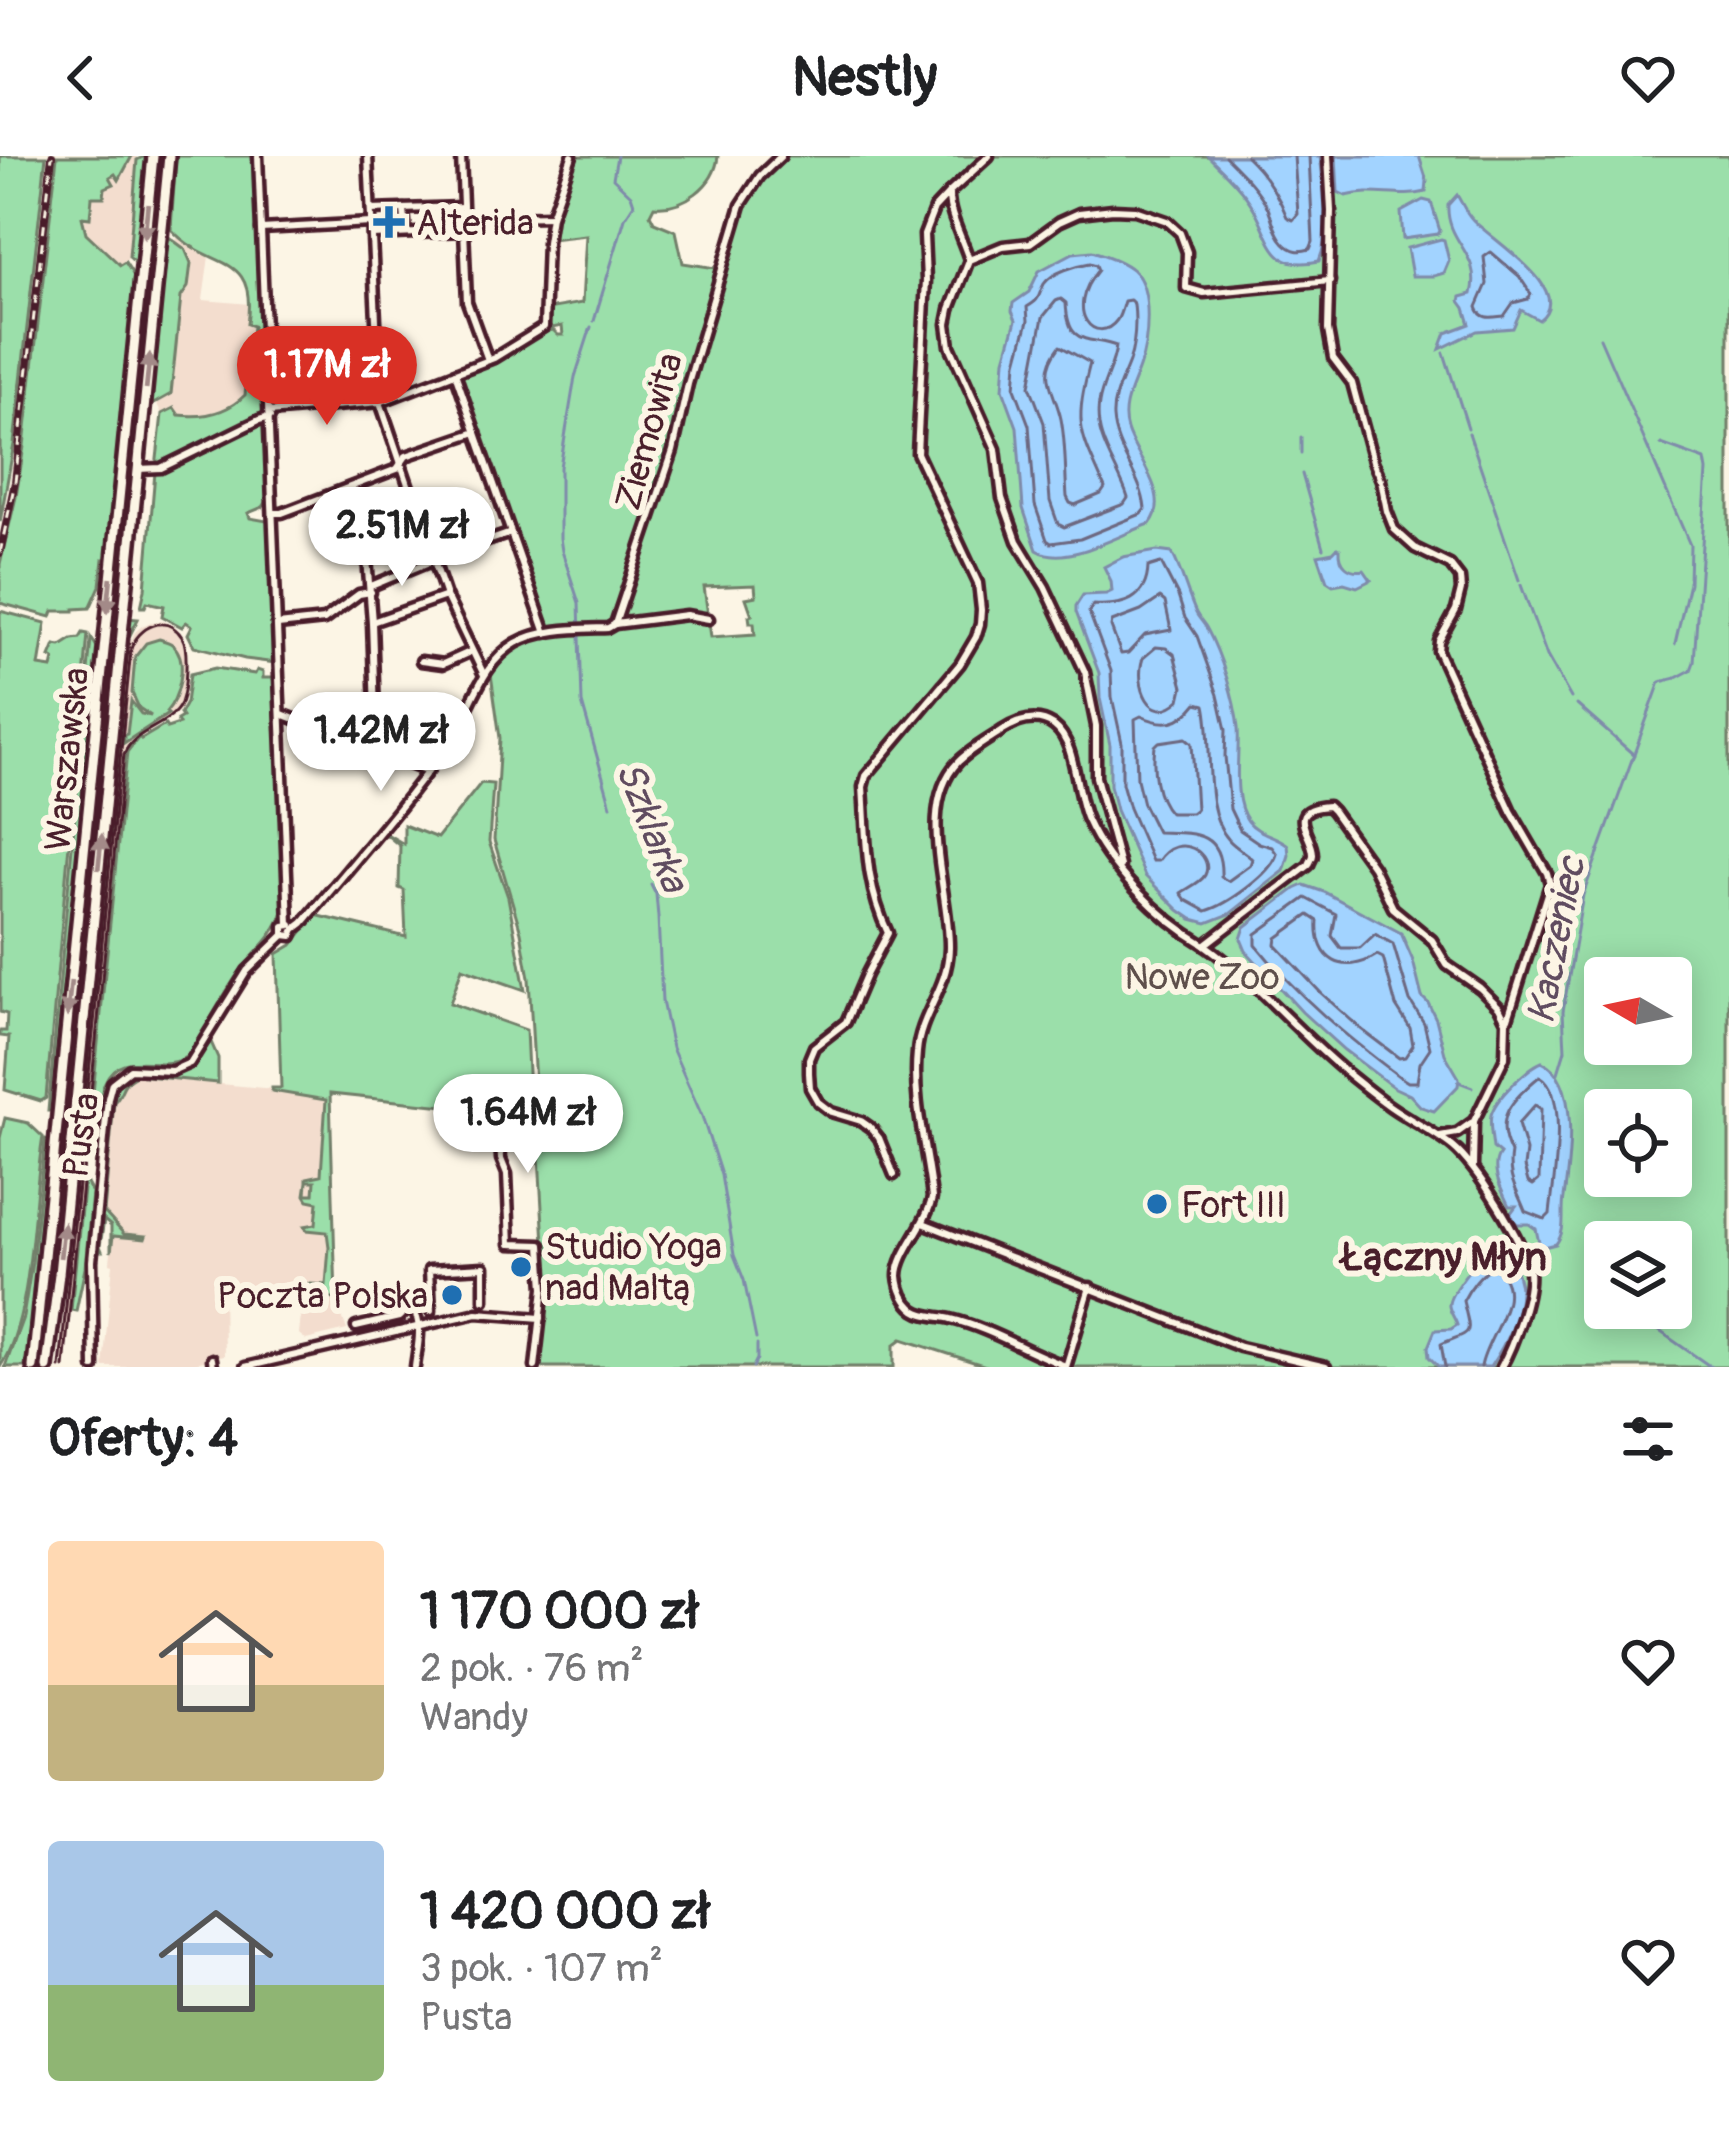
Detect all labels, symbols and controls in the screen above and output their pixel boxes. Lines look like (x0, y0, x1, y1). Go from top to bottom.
text: Nestly (792, 44, 937, 112)
icon: back (48, 45, 114, 111)
icon: heart (1615, 45, 1681, 111)
place label: Alterida (416, 201, 534, 246)
one-way arrow (136, 203, 155, 241)
marker: Alterida (373, 206, 405, 238)
pin: 1.17M zł (203, 326, 451, 428)
text: 1.17M zł (264, 340, 390, 389)
street label: Ziemowita (606, 348, 693, 515)
one-way arrow (139, 352, 158, 389)
pin: 2.51M zł (278, 487, 526, 589)
text: 2.51M zł (335, 501, 469, 550)
one-way arrow (99, 577, 118, 614)
street label: Warszawska (35, 665, 99, 853)
pin: 1.42M zł (257, 692, 505, 794)
text: 1.42M zł (314, 706, 448, 755)
water label: Szklarka (605, 755, 699, 900)
one-way arrow (91, 833, 110, 870)
water label: Kaczeniec (1516, 851, 1597, 1028)
park label: Nowe Zoo (1125, 955, 1279, 1000)
north arrow (1584, 957, 1692, 1065)
map controls (1584, 957, 1692, 1329)
one-way arrow (59, 980, 78, 1018)
pin: 1.64M zł (404, 1074, 652, 1176)
text: 1.64M zł (460, 1088, 596, 1137)
button: locate (1584, 1089, 1692, 1197)
street label: Pusta (53, 1090, 110, 1181)
place label: Fort III (1181, 1183, 1286, 1228)
marker: Fort III (1144, 1191, 1170, 1217)
one-way arrow (53, 1221, 72, 1258)
button: layers (1584, 1221, 1692, 1329)
place label: Studio Yoga nad Maltą (545, 1225, 722, 1311)
district label: Łączny Młyn (1338, 1233, 1547, 1282)
marker: Studio Yoga nad Maltą (508, 1254, 534, 1280)
place label: Poczta Polska (217, 1274, 428, 1319)
marker: Poczta Polska (439, 1282, 465, 1308)
icon: filters (1615, 1406, 1681, 1472)
text: Oferty: 4 (48, 1407, 238, 1471)
text: 1 170 000 zł (420, 1580, 699, 1644)
icon: home (144, 1589, 288, 1733)
icon: heart (1615, 1628, 1681, 1694)
text: 2 pok. · 76 m² (420, 1644, 644, 1693)
text: Wandy (420, 1693, 528, 1742)
text: 1 420 000 zł (420, 1880, 710, 1944)
icon: home (144, 1889, 288, 2033)
icon: heart (1615, 1928, 1681, 1994)
text: 3 pok. · 107 m² (420, 1944, 663, 1993)
text: Pusta (420, 1993, 512, 2042)

